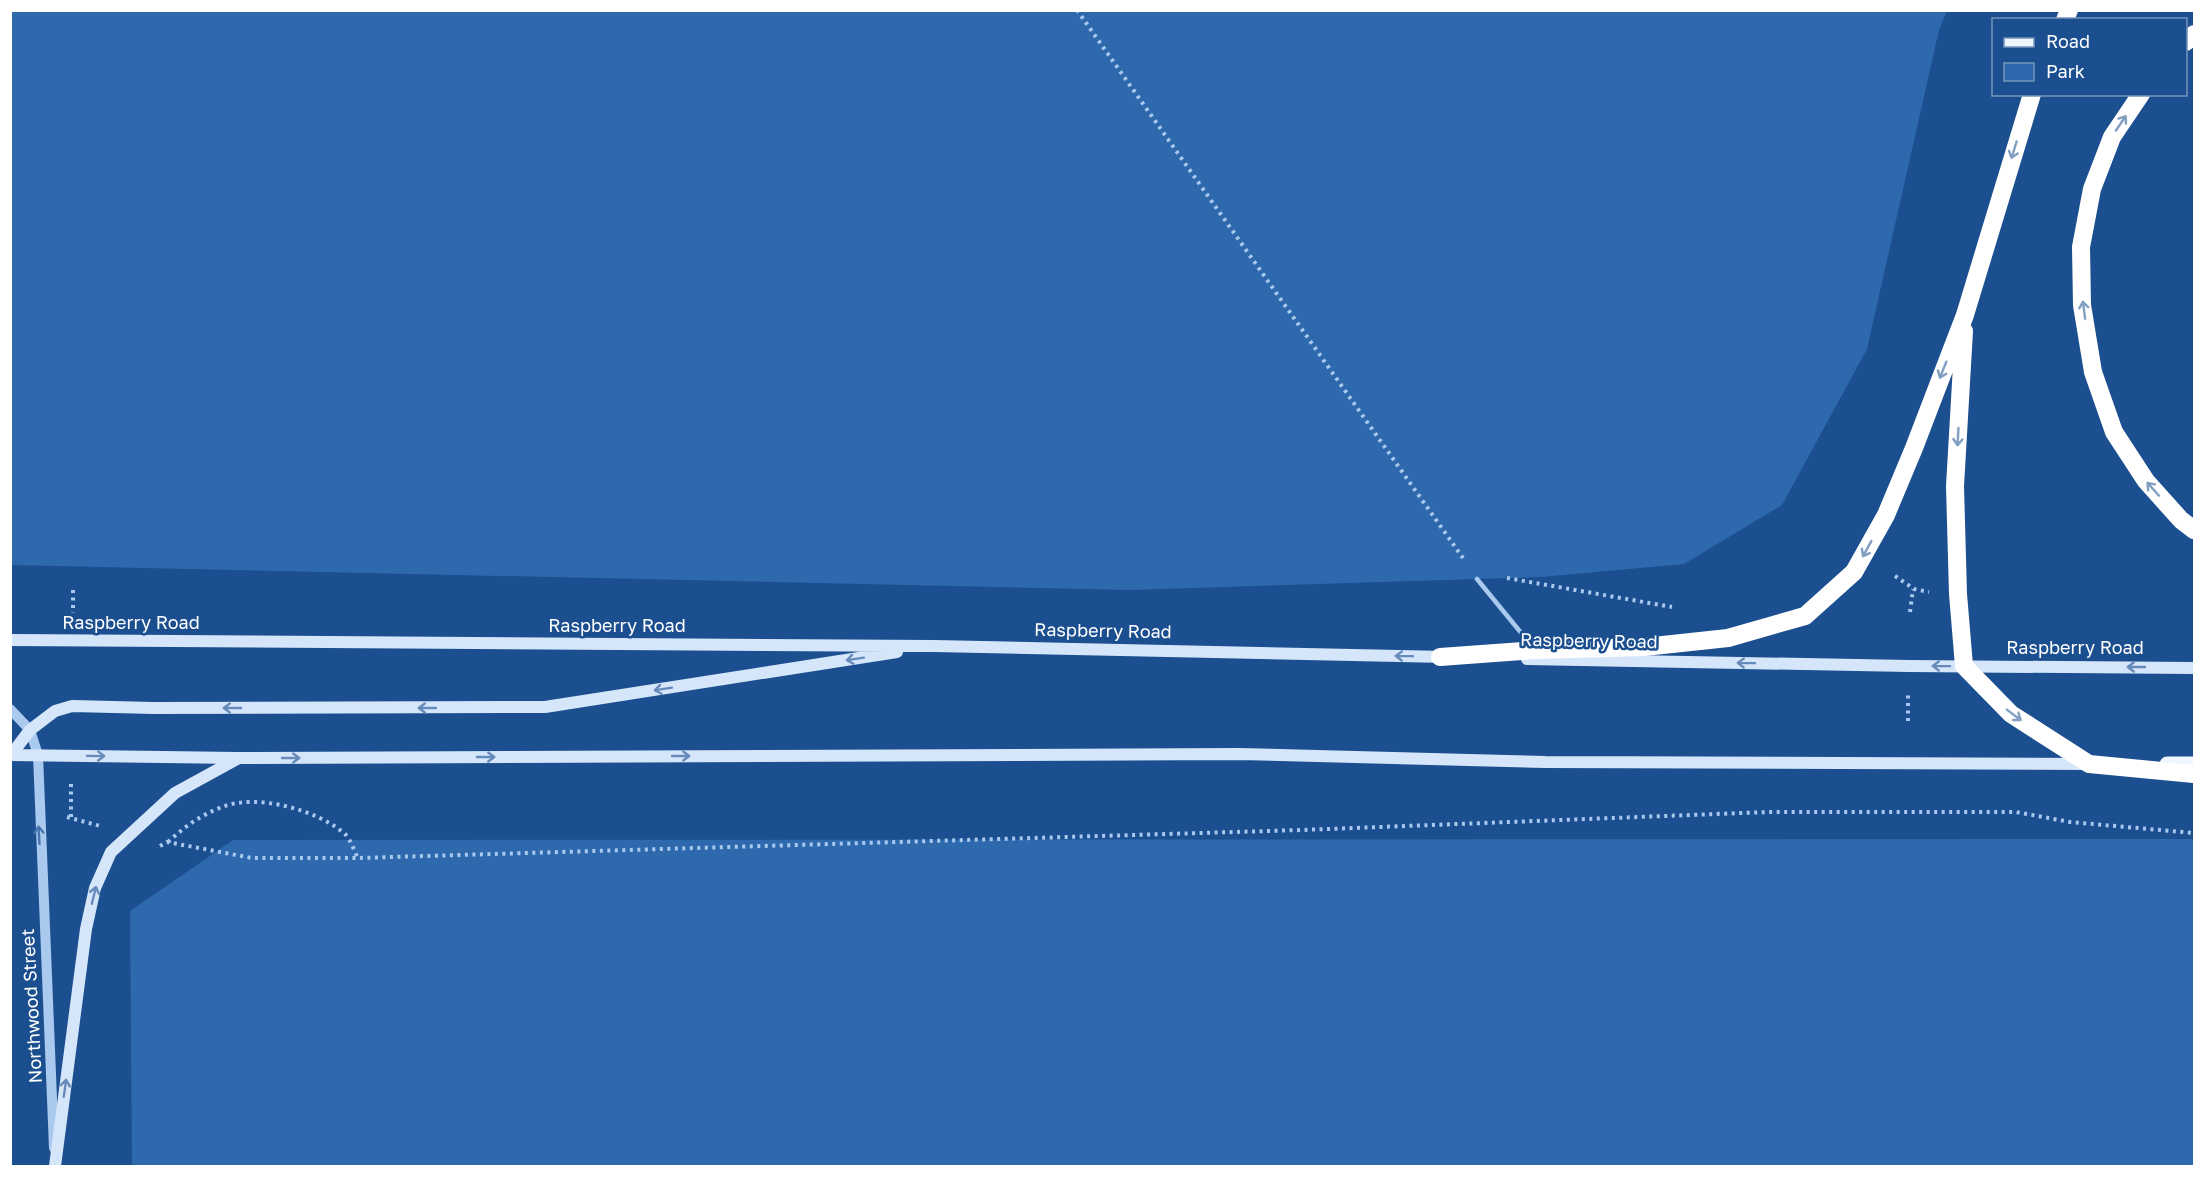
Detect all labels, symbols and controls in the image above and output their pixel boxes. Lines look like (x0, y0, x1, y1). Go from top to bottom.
legend (1992, 18, 2187, 96)
text: Road (2046, 30, 2090, 52)
text: Park (2046, 60, 2085, 82)
one-way arrow (2115, 115, 2127, 132)
one-way arrow (2008, 140, 2019, 159)
one-way arrow (2078, 301, 2089, 321)
one-way arrow (1937, 360, 1948, 378)
one-way arrow (1952, 426, 1963, 446)
one-way arrow (2146, 482, 2160, 497)
one-way arrow (1861, 539, 1872, 557)
street label: Raspberry Road (62, 611, 200, 633)
street label: Raspberry Road (548, 614, 686, 636)
street label: Raspberry Road (1034, 618, 1172, 642)
street label: Raspberry Road (1520, 628, 1658, 652)
street label: Raspberry Road (2006, 636, 2144, 658)
one-way arrow (1395, 650, 1415, 662)
one-way arrow (846, 653, 866, 664)
one-way arrow (1737, 657, 1757, 668)
one-way arrow (1932, 660, 1952, 672)
one-way arrow (2127, 661, 2147, 673)
one-way arrow (653, 684, 673, 695)
one-way arrow (223, 702, 243, 714)
one-way arrow (418, 702, 438, 714)
one-way arrow (2006, 708, 2022, 721)
one-way arrow (86, 750, 106, 762)
one-way arrow (671, 750, 691, 762)
one-way arrow (476, 751, 496, 763)
one-way arrow (281, 752, 301, 764)
one-way arrow (34, 826, 45, 846)
one-way arrow (88, 886, 100, 905)
street label: Northwood Street (16, 928, 46, 1084)
one-way arrow (60, 1078, 71, 1098)

